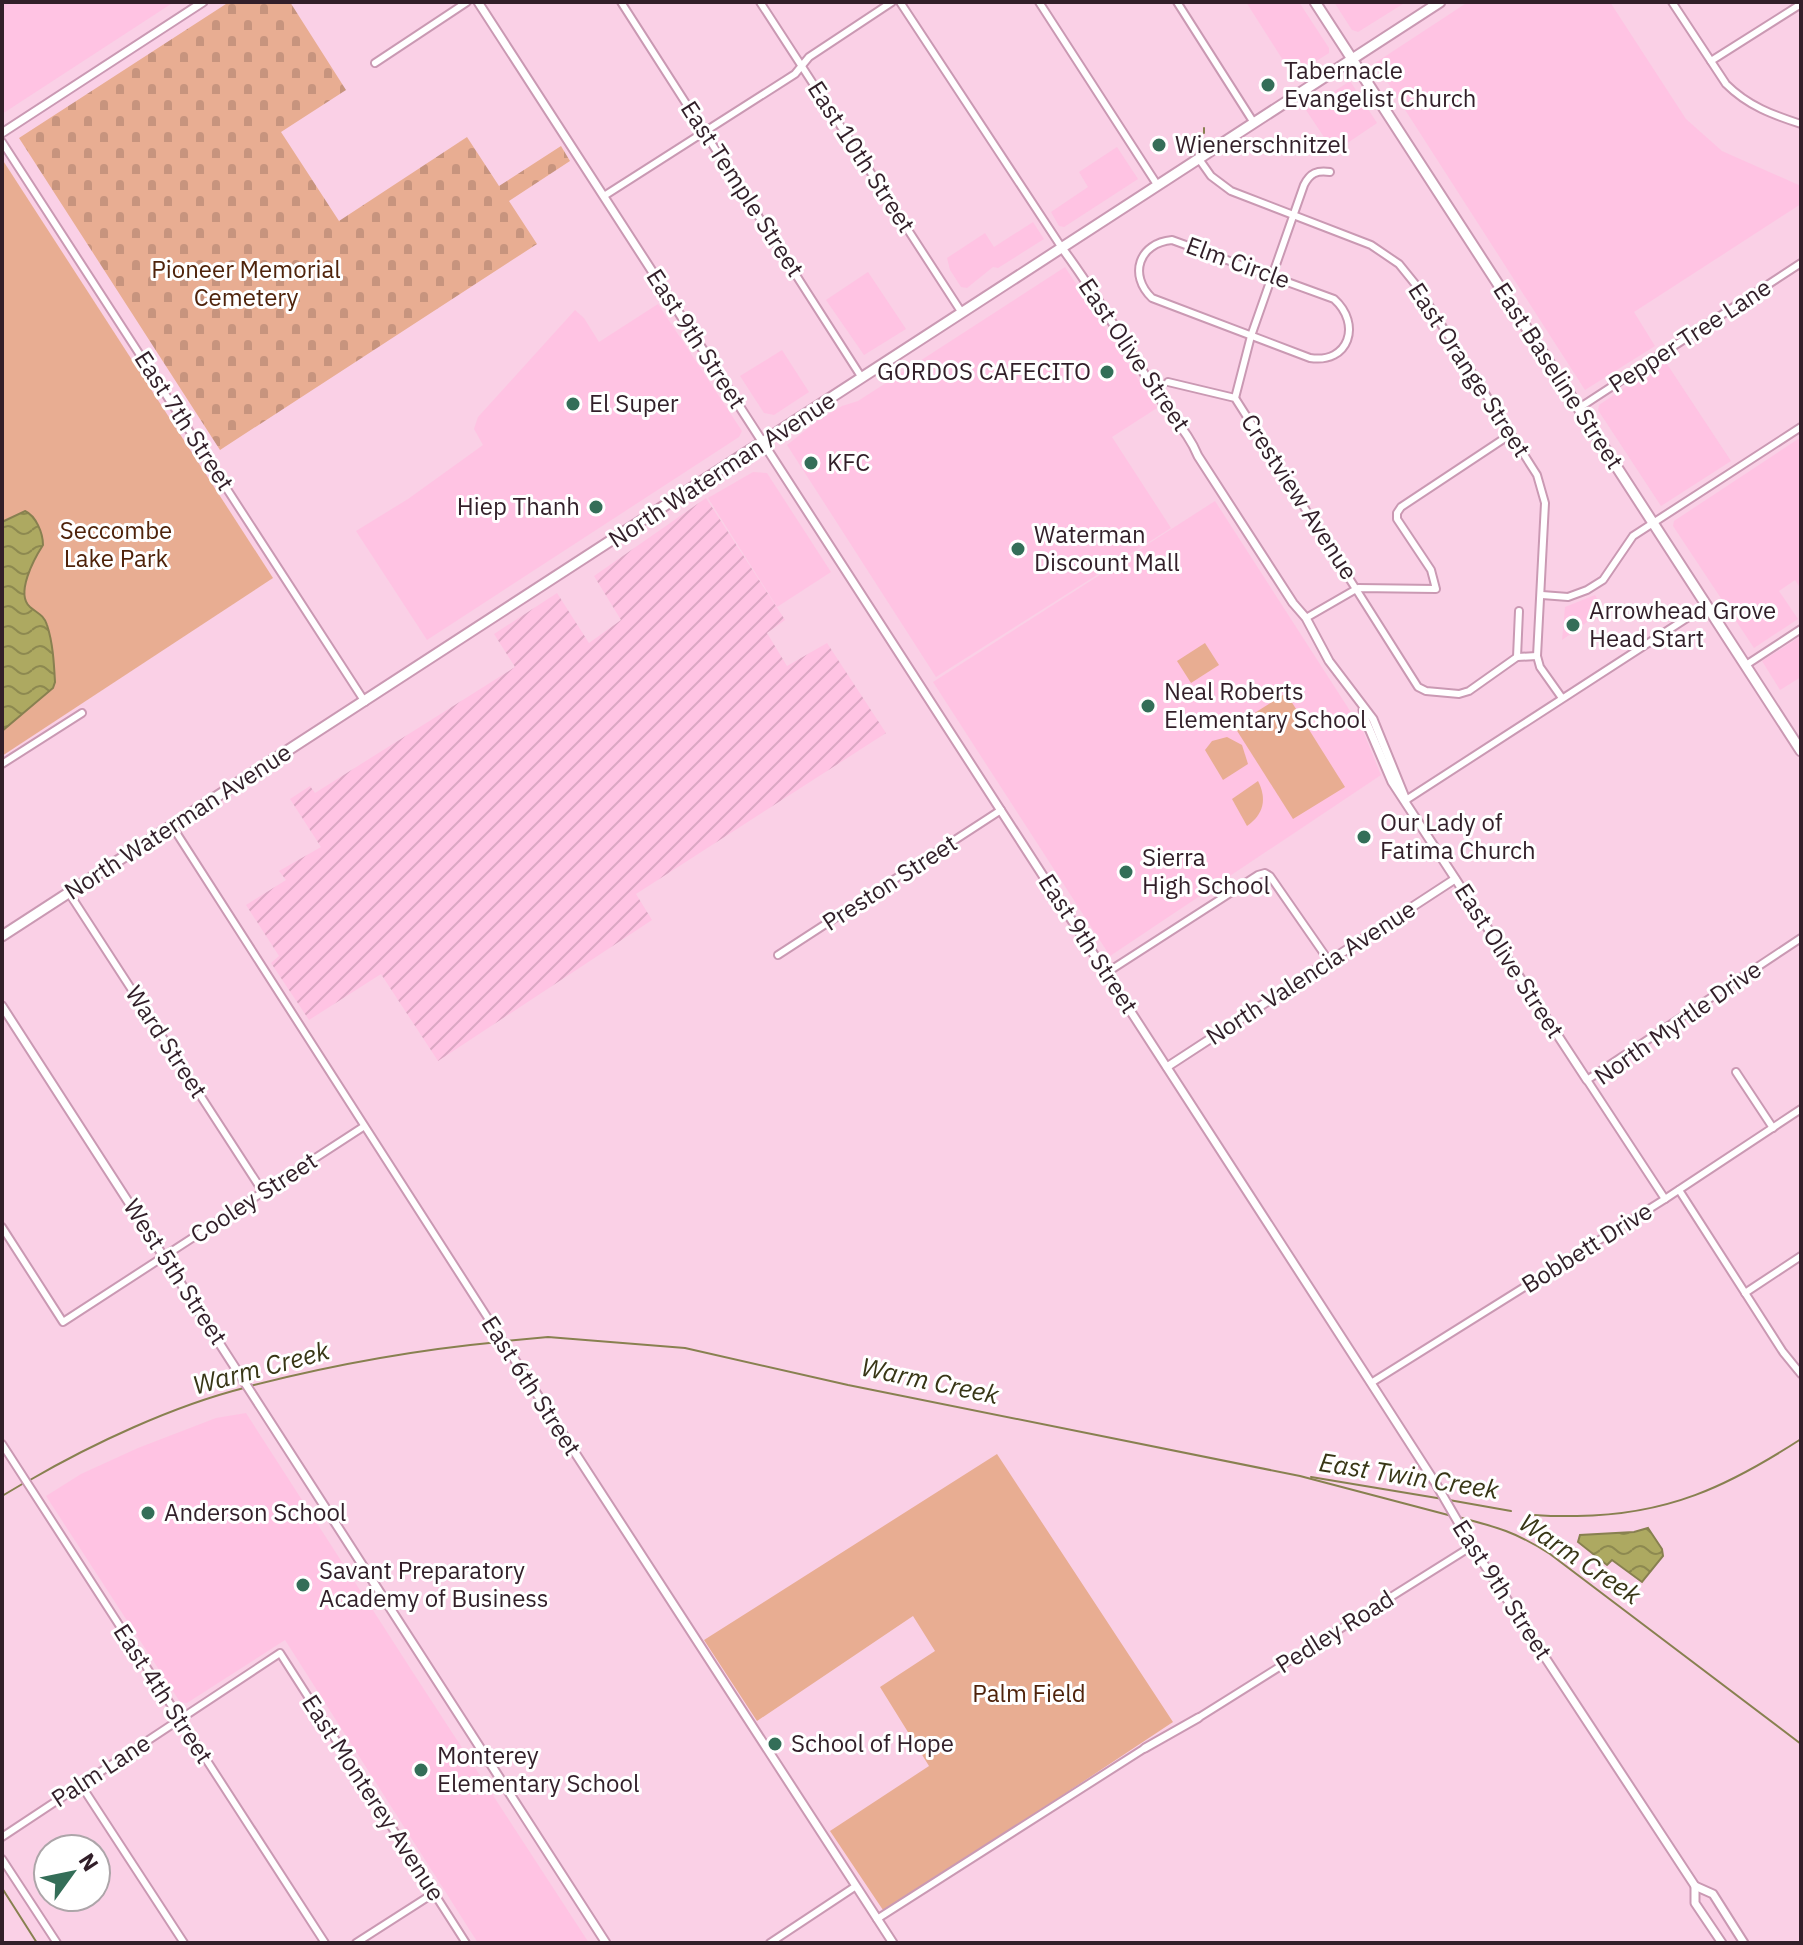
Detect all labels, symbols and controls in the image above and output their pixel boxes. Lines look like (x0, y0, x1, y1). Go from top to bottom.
place label: Tabernacle Evangelist Church (1284, 54, 1476, 114)
street label: East 10th Street (801, 74, 923, 238)
marker: Tabernacle Evangelist Church (1259, 76, 1277, 94)
street label: East Temple Street (674, 94, 812, 283)
place label: Wienerschnitzel (1175, 128, 1347, 160)
marker: Wienerschnitzel (1150, 136, 1168, 154)
street label: Elm Circle (1182, 228, 1295, 296)
park label: Pioneer Memorial Cemetery (151, 253, 341, 313)
street label: East 9th Street (640, 262, 754, 414)
street label: Pepper Tree Lane (1602, 271, 1777, 400)
street label: East Olive Street (1072, 272, 1198, 437)
street label: East Orange Street (1401, 276, 1538, 463)
street label: East Baseline Street (1486, 276, 1631, 475)
street label: East 7th Street (128, 344, 242, 496)
place label: GORDOS CAFECITO (877, 355, 1091, 387)
marker: GORDOS CAFECITO (1098, 363, 1116, 381)
street label: North Waterman Avenue (602, 384, 841, 555)
place label: El Super (589, 387, 679, 419)
marker: El Super (564, 395, 582, 413)
street label: Crestview Avenue (1234, 407, 1365, 586)
place label: KFC (827, 446, 870, 478)
marker: KFC (802, 454, 820, 472)
place label: Hiep Thanh (457, 490, 580, 522)
marker: Hiep Thanh (587, 498, 605, 516)
park label: Seccombe Lake Park (60, 514, 172, 574)
place label: Waterman Discount Mall (1034, 518, 1180, 578)
marker: Waterman Discount Mall (1009, 540, 1027, 558)
place label: Arrowhead Grove Head Start (1589, 594, 1776, 654)
marker: Arrowhead Grove Head Start (1564, 616, 1582, 634)
place label: Neal Roberts Elementary School (1164, 675, 1366, 735)
marker: Neal Roberts Elementary School (1139, 697, 1157, 715)
street label: North Waterman Avenue (58, 736, 297, 907)
place label: Our Lady of Fatima Church (1380, 806, 1536, 866)
street label: Preston Street (816, 827, 963, 938)
marker: Our Lady of Fatima Church (1355, 828, 1373, 846)
place label: Sierra High School (1142, 841, 1270, 901)
marker: Sierra High School (1117, 863, 1135, 881)
street label: East 9th Street (1032, 867, 1146, 1019)
street label: East Olive Street (1448, 877, 1572, 1044)
street label: North Valencia Avenue (1200, 892, 1421, 1052)
street label: North Myrtle Drive (1588, 953, 1767, 1092)
street label: Ward Street (119, 979, 215, 1104)
street label: Cooley Street (184, 1144, 323, 1250)
street label: West 5th Street (117, 1192, 235, 1351)
street label: Bobbett Drive (1515, 1194, 1658, 1300)
street label: East 6th Street (475, 1309, 589, 1461)
water label: Warm Creek (189, 1332, 333, 1402)
water label: Warm Creek (858, 1349, 1003, 1411)
water label: East Twin Creek (1317, 1444, 1502, 1506)
place label: Anderson School (164, 1496, 346, 1528)
marker: Anderson School (139, 1504, 157, 1522)
water label: Warm Creek (1513, 1505, 1648, 1612)
street label: East 9th Street (1446, 1513, 1560, 1665)
place label: Savant Preparatory Academy of Business (319, 1554, 549, 1614)
marker: Savant Preparatory Academy of Business (294, 1576, 312, 1594)
street label: Pedley Road (1269, 1582, 1400, 1680)
street label: East 4th Street (107, 1617, 221, 1769)
park label: Palm Field (972, 1677, 1086, 1709)
street label: East Monterey Avenue (295, 1688, 453, 1907)
street label: Palm Lane (45, 1726, 156, 1814)
place label: School of Hope (791, 1727, 954, 1759)
marker: School of Hope (766, 1735, 784, 1753)
place label: Monterey Elementary School (437, 1739, 639, 1799)
marker: Monterey Elementary School (412, 1761, 430, 1779)
north arrow (32, 1833, 112, 1913)
text: N (73, 1847, 106, 1876)

